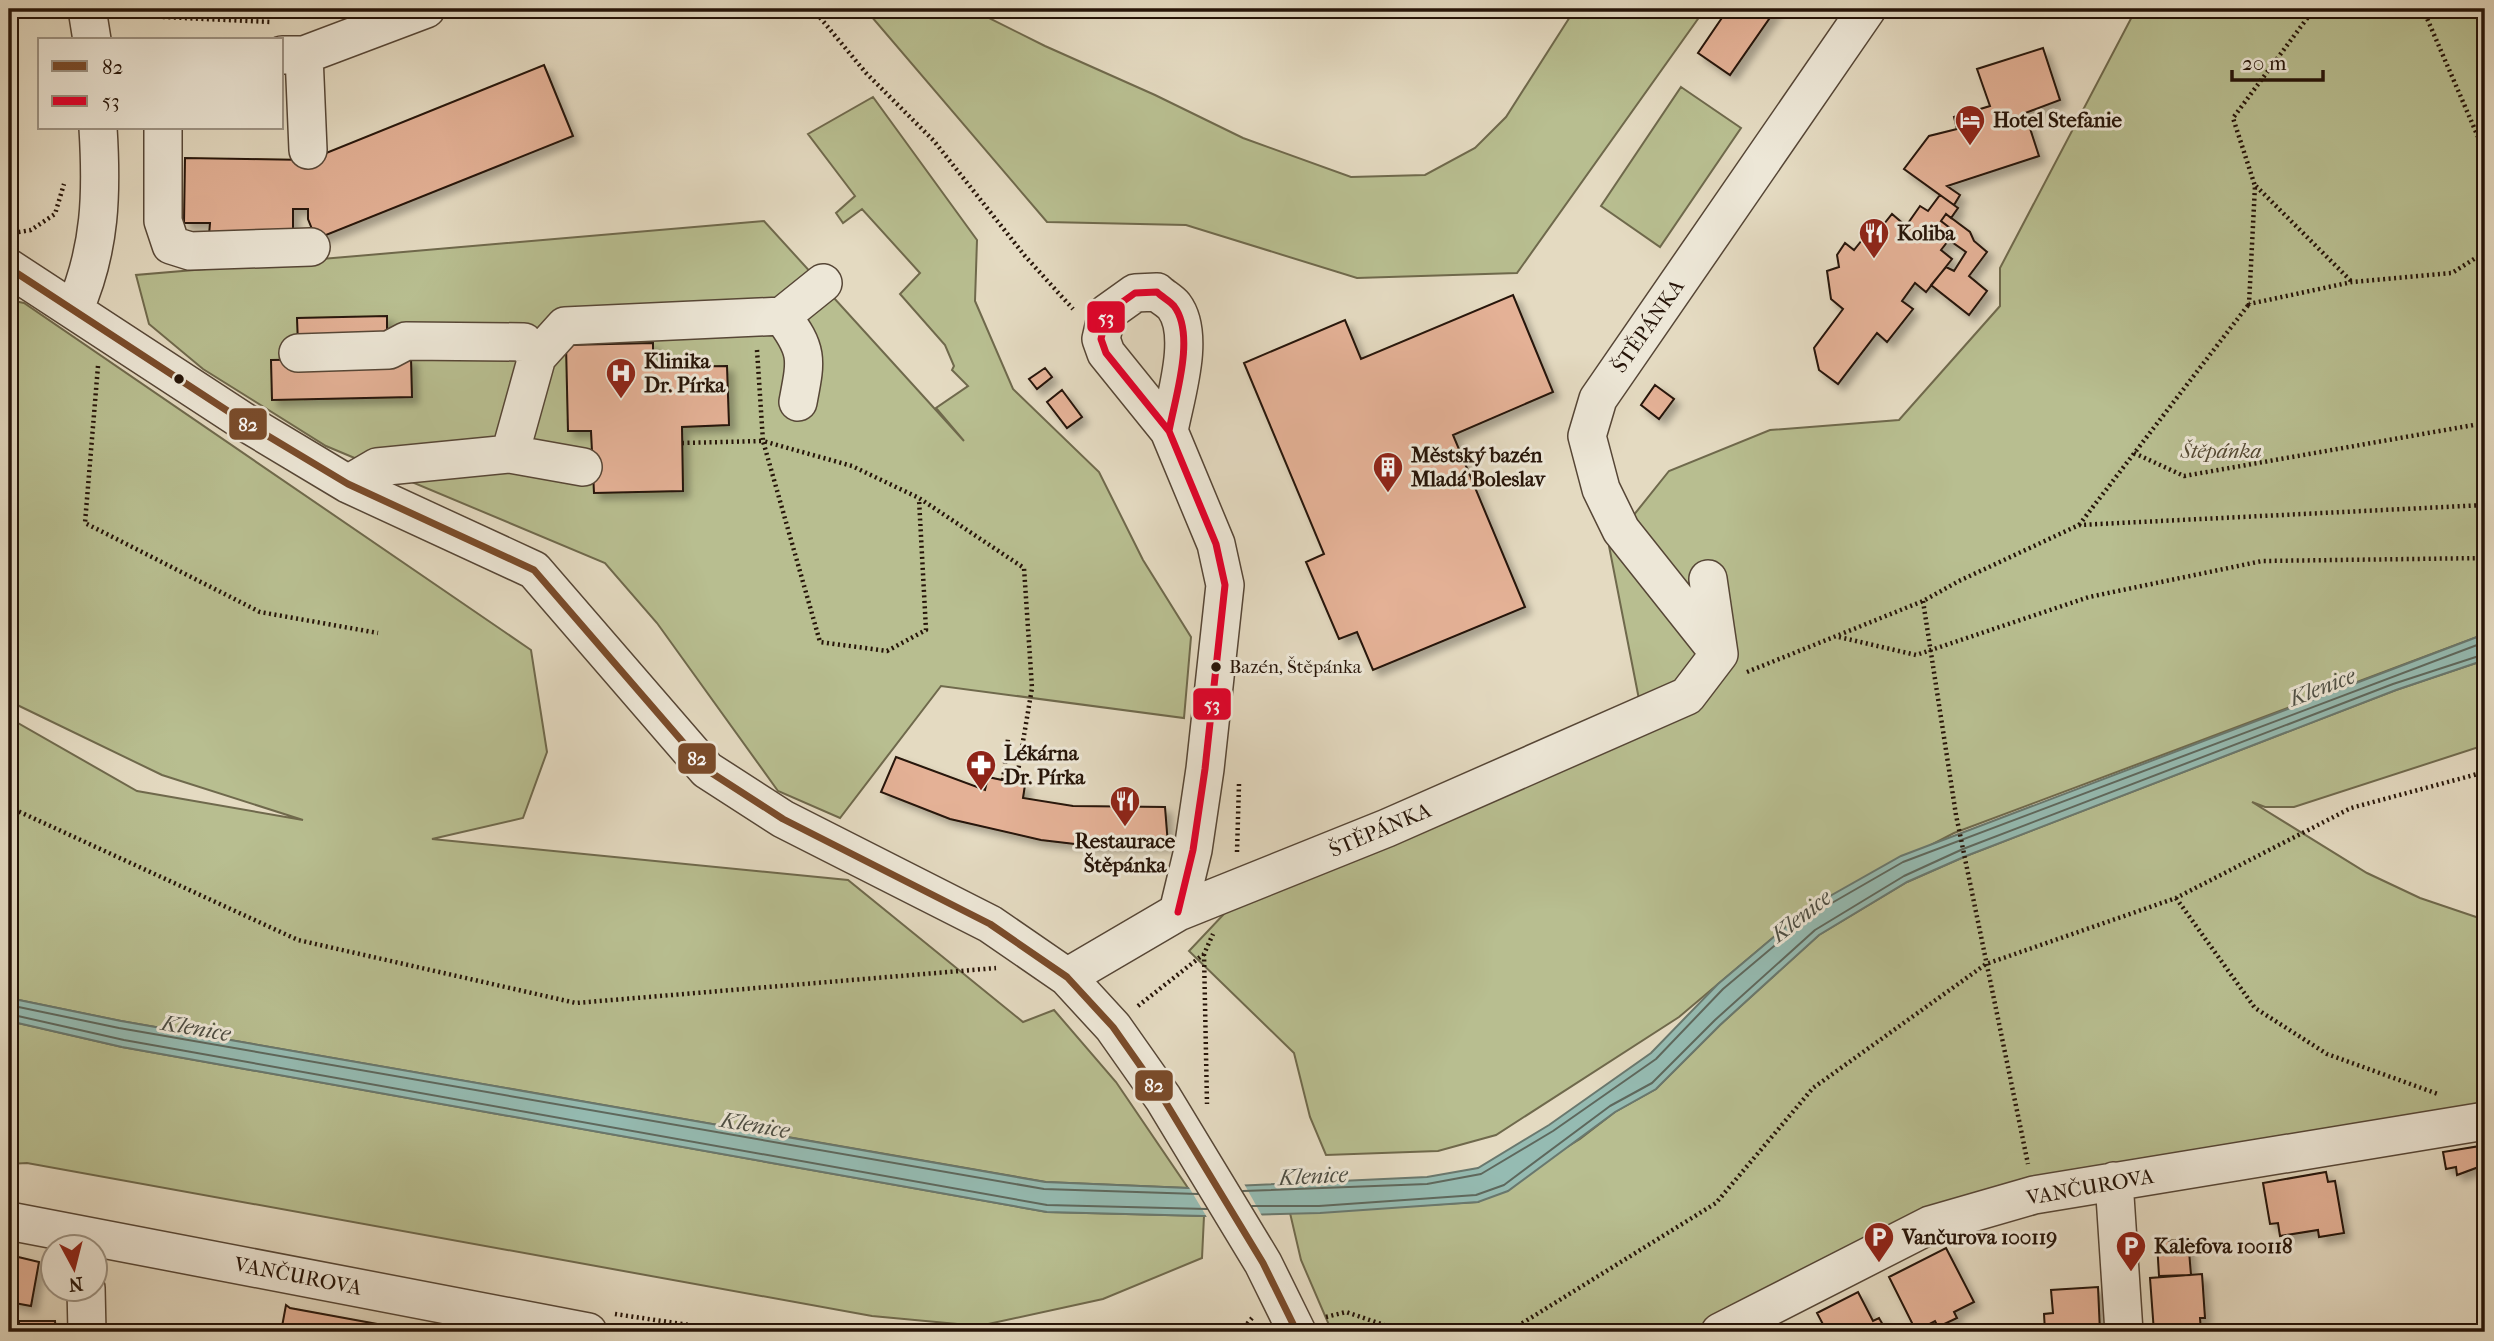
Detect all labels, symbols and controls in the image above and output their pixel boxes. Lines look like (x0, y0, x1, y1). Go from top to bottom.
legend (38, 38, 284, 130)
scale bar (2232, 38, 2322, 82)
text: 20 m (2242, 51, 2287, 75)
text: 82 (102, 55, 124, 79)
text: 53 (102, 89, 120, 113)
hotel icon: Hotel Stefanie (1953, 103, 1987, 147)
place label: Hotel Stefanie (1993, 108, 2123, 132)
restaurant icon: Koliba (1857, 216, 1891, 260)
place label: Koliba (1897, 221, 1956, 245)
street label: ŠTĚPÁNKA (1607, 275, 1689, 377)
line badge: 53 (1086, 300, 1126, 334)
text: 53 (1098, 307, 1114, 329)
place label: Klinika Dr. Pírka (644, 349, 726, 397)
hospital icon: Klinika Dr. Pírka (604, 356, 638, 400)
unlabelled marker (172, 372, 186, 386)
line badge: 82 (228, 407, 268, 441)
text: 82 (238, 414, 258, 436)
park label: Štěpánka (2179, 438, 2262, 463)
place label: Městský bazén Mladá Boleslav (1410, 443, 1546, 491)
building icon: Městský bazén Mladá Boleslav (1371, 450, 1405, 494)
place label: Bazén, Štěpánka (1229, 655, 1362, 678)
marker: Bazén, Štěpánka (1209, 660, 1223, 674)
water label: Klenice (2283, 662, 2360, 713)
line badge: 53 (1192, 687, 1232, 721)
text: 53 (1204, 694, 1220, 716)
place label: Lékárna Dr. Pírka (1004, 741, 1086, 789)
line badge: 82 (677, 742, 717, 775)
text: 82 (687, 748, 707, 770)
pharmacy icon: Lékárna Dr. Pírka (964, 748, 998, 792)
restaurant icon: Restaurace Štěpánka (1108, 784, 1142, 828)
street label: ŠTĚPÁNKA (1326, 798, 1435, 862)
place label: Restaurace Štěpánka (1075, 829, 1176, 877)
water label: Klenice (1764, 884, 1837, 949)
water label: Klenice (158, 1008, 233, 1047)
line badge: 82 (1134, 1069, 1174, 1102)
text: 82 (1144, 1075, 1164, 1097)
water label: Klenice (717, 1105, 792, 1144)
water label: Klenice (1276, 1161, 1349, 1191)
street label: VANČUROVA (2023, 1164, 2156, 1210)
parking icon: Vančurova 100119 (1862, 1220, 1896, 1264)
place label: Vančurova 100119 (1901, 1225, 2057, 1249)
parking icon: Kalefova 100118 (2114, 1229, 2148, 1273)
north arrow (38, 1232, 108, 1302)
place label: Kalefova 100118 (2154, 1234, 2293, 1258)
street label: VANČUROVA (231, 1252, 364, 1300)
text: N (67, 1272, 84, 1296)

